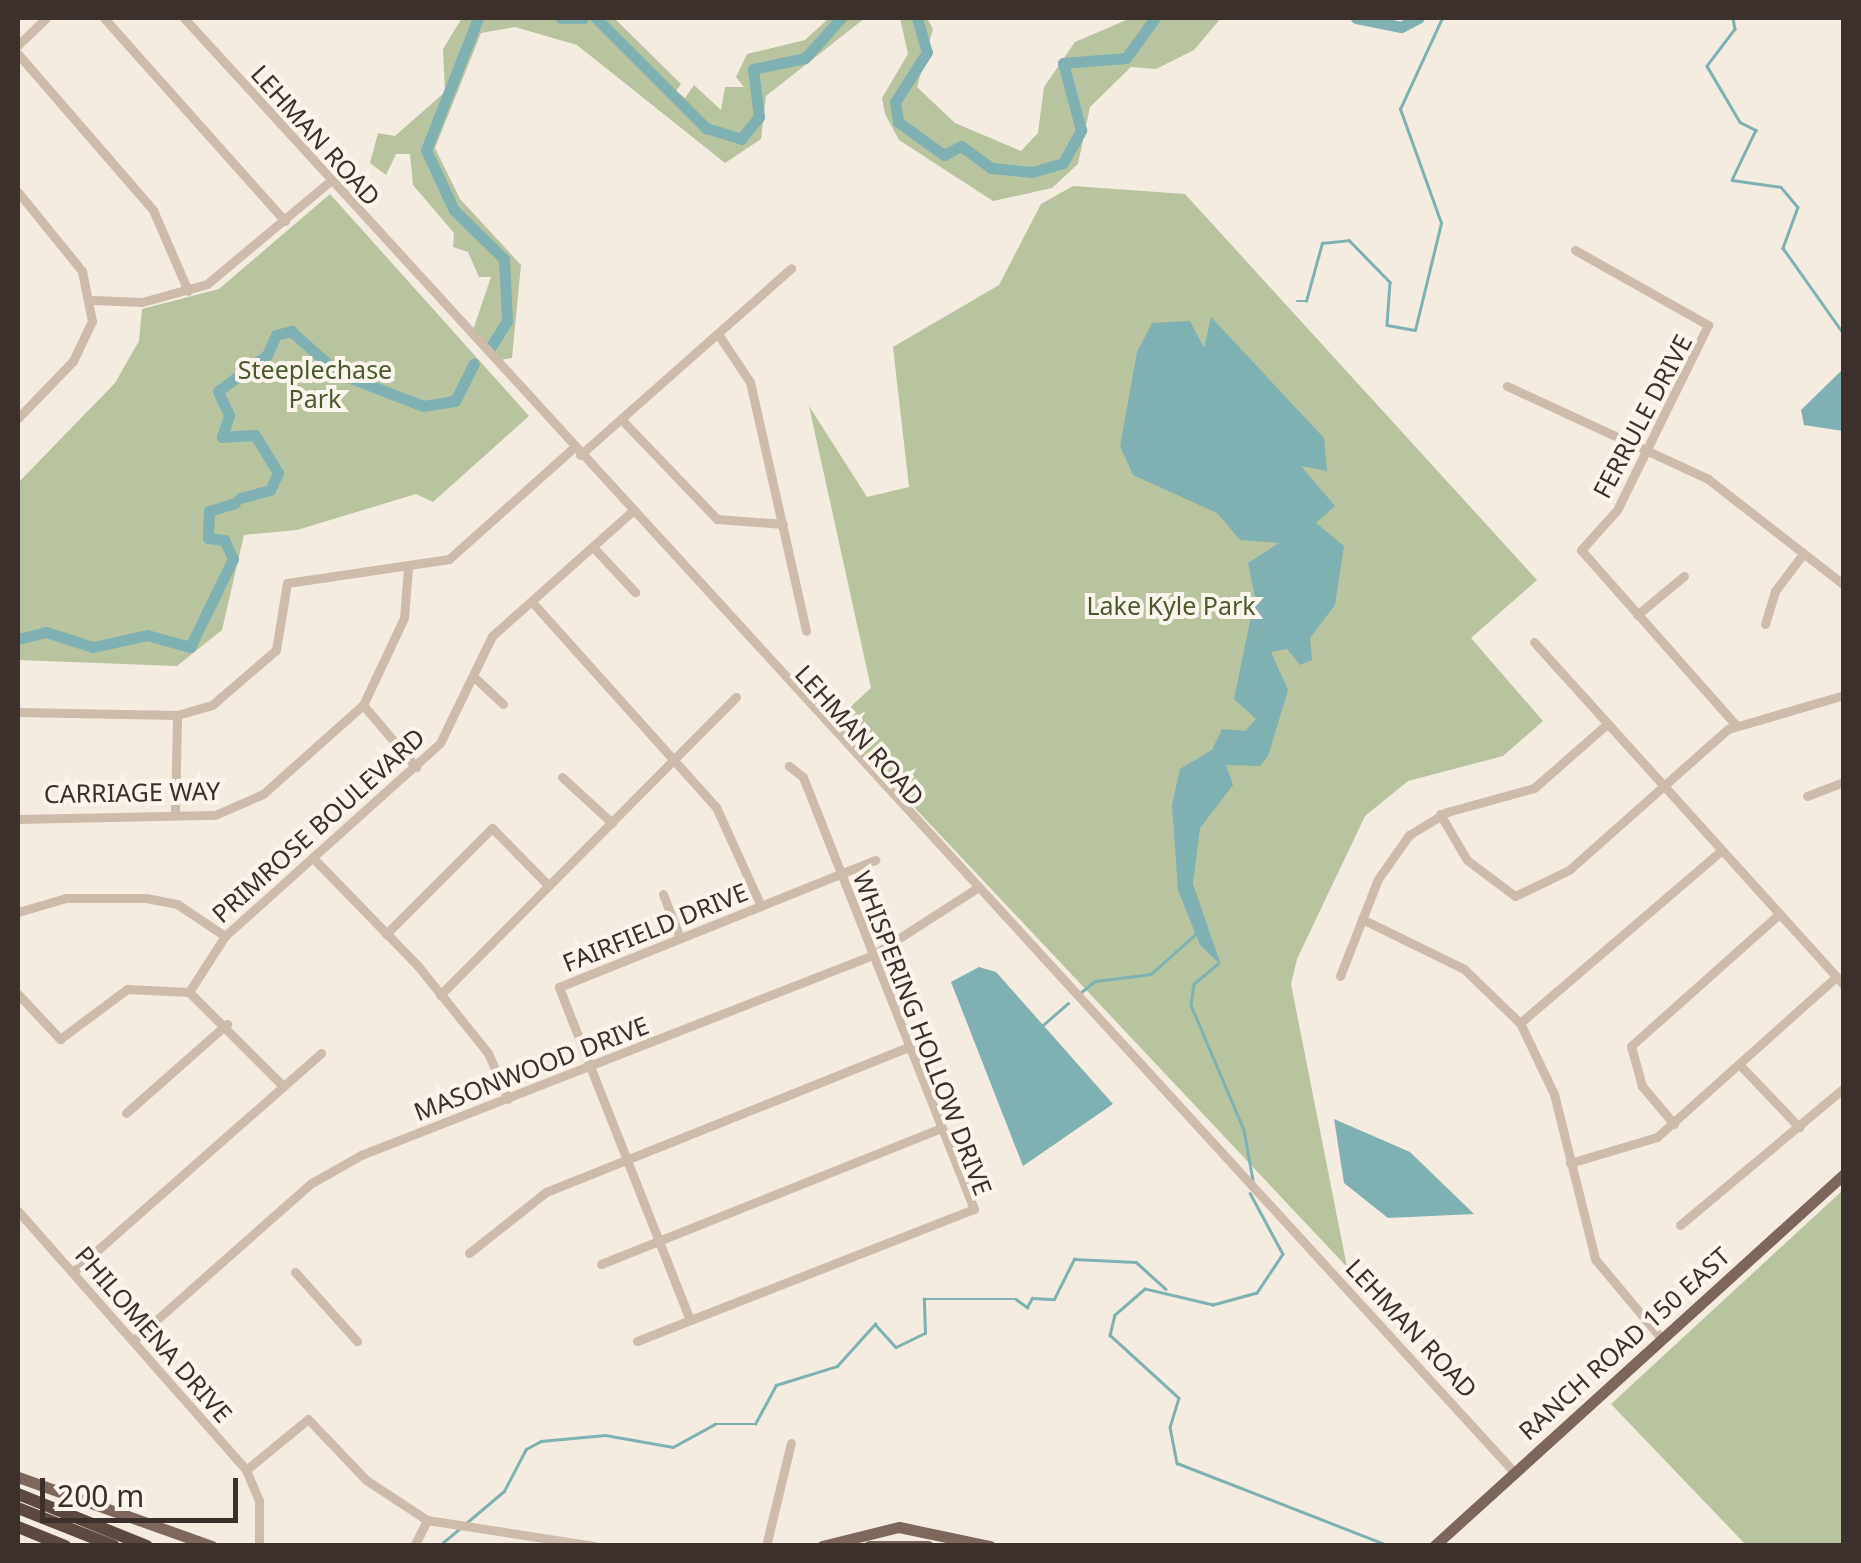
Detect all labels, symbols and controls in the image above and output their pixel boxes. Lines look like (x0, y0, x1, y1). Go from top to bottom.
street label: LEHMAN ROAD (245, 59, 387, 211)
street label: FERRULE DRIVE (1586, 329, 1698, 503)
park label: Steeplechase Park (238, 355, 392, 414)
park label: Lake Kyle Park (1086, 590, 1256, 620)
street label: LEHMAN ROAD (789, 659, 931, 811)
street label: PRIMROSE BOULEVARD (205, 722, 431, 928)
street label: CARRIAGE WAY (44, 775, 220, 809)
street label: WHISPERING HOLLOW DRIVE (847, 867, 999, 1199)
street label: FAIRFIELD DRIVE (558, 876, 752, 978)
street label: MASONWOOD DRIVE (409, 1009, 653, 1127)
street label: PHILOMENA DRIVE (69, 1240, 239, 1428)
street label: RANCH ROAD 150 EAST (1512, 1240, 1736, 1446)
street label: LEHMAN ROAD (1340, 1253, 1484, 1403)
scale bar (45, 1458, 242, 1520)
text: 200 m (57, 1475, 144, 1516)

